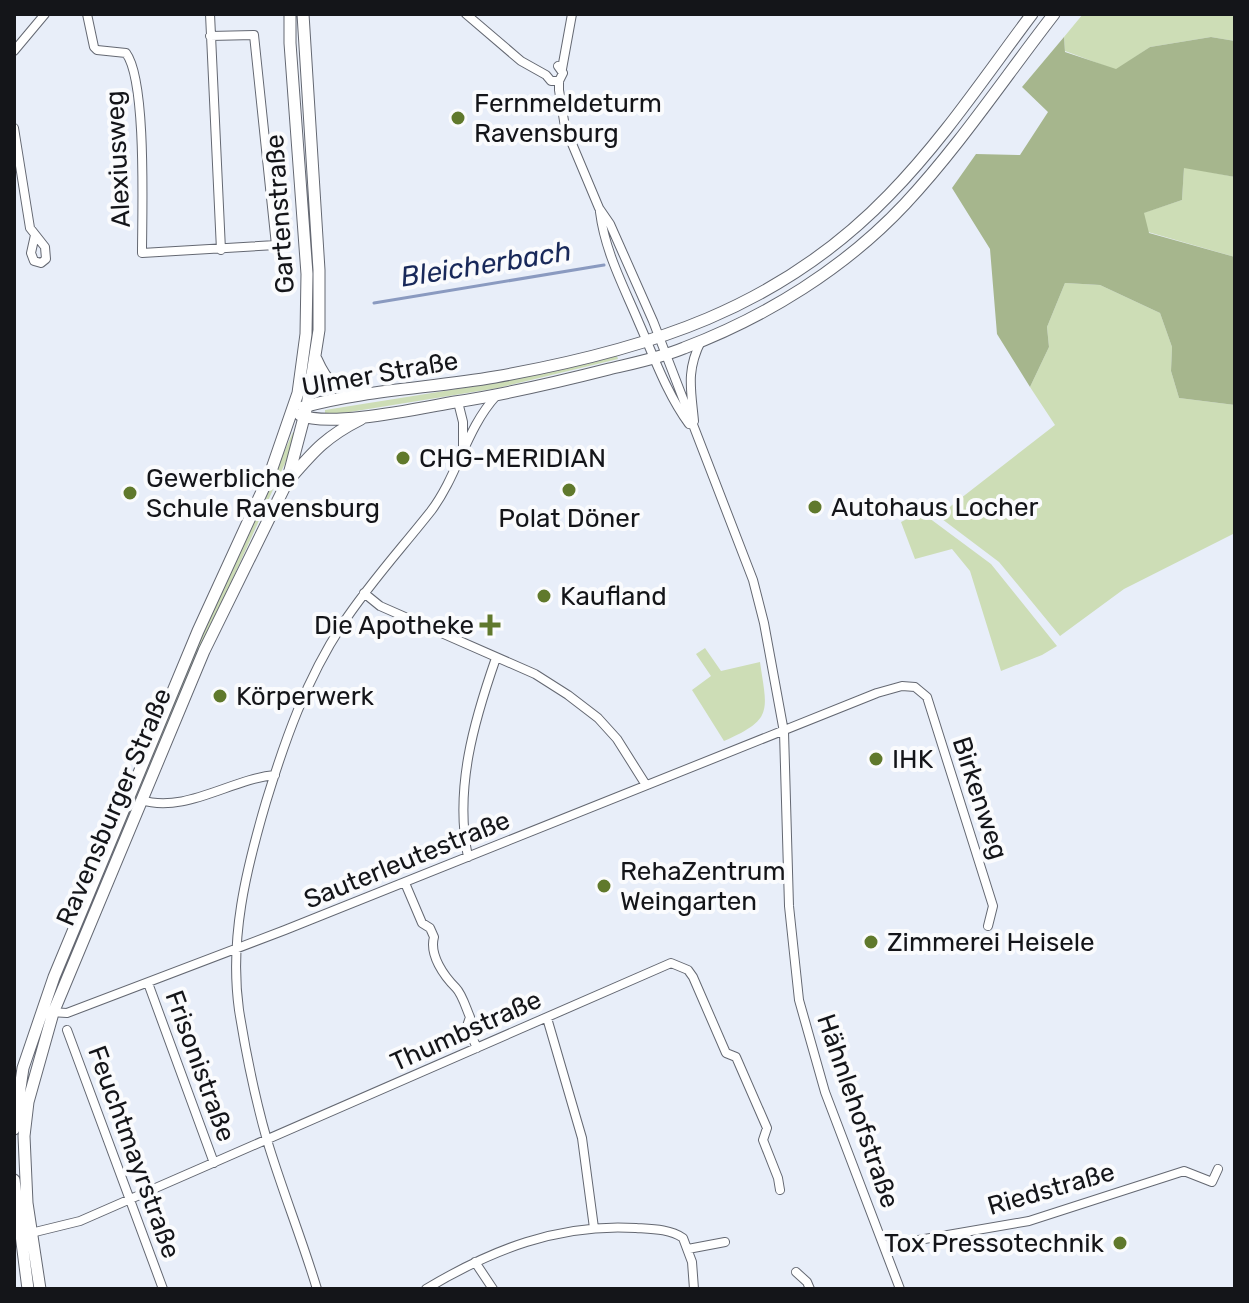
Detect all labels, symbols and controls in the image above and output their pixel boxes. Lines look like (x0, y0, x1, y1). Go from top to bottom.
place label: Fernmeldeturm Ravensburg (474, 88, 662, 149)
street label: Alexiusweg (99, 90, 137, 228)
marker: Fernmeldeturm Ravensburg (449, 109, 467, 127)
street label: Gartenstraße (259, 133, 301, 295)
water label: Bleicherbach (398, 234, 574, 294)
street label: Ulmer Straße (299, 345, 461, 403)
place label: CHG-MERIDIAN (419, 443, 606, 474)
marker: CHG-MERIDIAN (394, 449, 412, 467)
place label: Gewerbliche Schule Ravensburg (146, 463, 380, 524)
marker: Polat Döner (560, 481, 578, 499)
marker: Gewerbliche Schule Ravensburg (121, 484, 139, 502)
place label: Autohaus Locher (831, 492, 1038, 523)
marker: Autohaus Locher (806, 498, 824, 516)
place label: Polat Döner (498, 503, 640, 534)
place label: Kaufland (560, 581, 667, 612)
marker: Kaufland (535, 587, 553, 605)
place label: Die Apotheke (314, 610, 474, 641)
marker: Die Apotheke (481, 616, 499, 634)
place label: Körperwerk (236, 681, 375, 712)
street label: Ravensburger Straße (50, 683, 178, 931)
marker: Körperwerk (211, 687, 229, 705)
street label: Birkenweg (946, 733, 1014, 863)
place label: IHK (892, 744, 934, 775)
marker: IHK (867, 750, 885, 768)
street label: Sauterleutestraße (300, 805, 514, 915)
place label: RehaZentrum Weingarten (620, 856, 786, 917)
marker: RehaZentrum Weingarten (595, 877, 613, 895)
place label: Zimmerei Heisele (887, 927, 1095, 958)
marker: Zimmerei Heisele (862, 933, 880, 951)
street label: Thumbstraße (386, 984, 546, 1078)
street label: Frisonistraße (158, 986, 242, 1146)
street label: Hähnlehofstraße (810, 1010, 906, 1212)
street label: Feuchtmayrstraße (81, 1041, 187, 1263)
street label: Riedstraße (984, 1156, 1118, 1222)
place label: Tox Pressotechnik (884, 1228, 1105, 1259)
marker: Tox Pressotechnik (1111, 1234, 1129, 1252)

